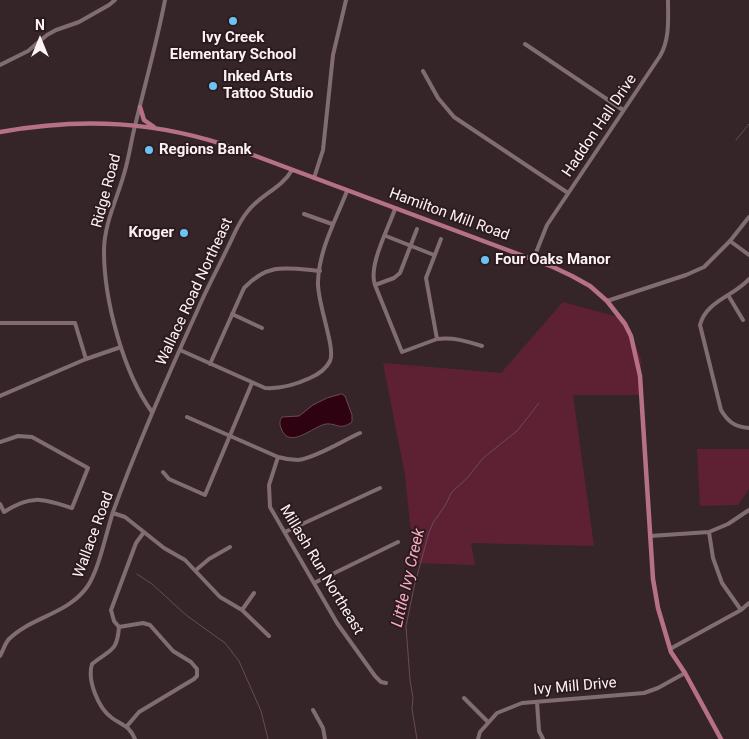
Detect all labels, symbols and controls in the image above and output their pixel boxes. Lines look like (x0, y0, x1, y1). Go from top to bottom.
north arrow (15, 15, 65, 65)
marker: Ivy Creek Elementary School (227, 15, 239, 27)
text: N (35, 17, 45, 33)
place label: Ivy Creek Elementary School (170, 29, 296, 64)
place label: Inked Arts Tattoo Studio (223, 68, 313, 103)
street label: Haddon Hall Drive (559, 71, 641, 181)
marker: Inked Arts Tattoo Studio (207, 80, 219, 92)
place label: Regions Bank (159, 141, 252, 159)
marker: Regions Bank (143, 144, 155, 156)
street label: Ridge Road (88, 152, 126, 230)
street label: Hamilton Mill Road (386, 185, 512, 245)
street label: Wallace Road Northeast (153, 215, 237, 369)
place label: Kroger (129, 224, 174, 242)
marker: Kroger (178, 227, 190, 239)
place label: Four Oaks Manor (495, 251, 611, 269)
marker: Four Oaks Manor (479, 254, 491, 266)
street label: Wallace Road (70, 489, 118, 581)
street label: Millash Run Northeast (275, 502, 367, 638)
water label: Little Ivy Creek (388, 527, 430, 629)
street label: Ivy Mill Drive (533, 674, 617, 700)

